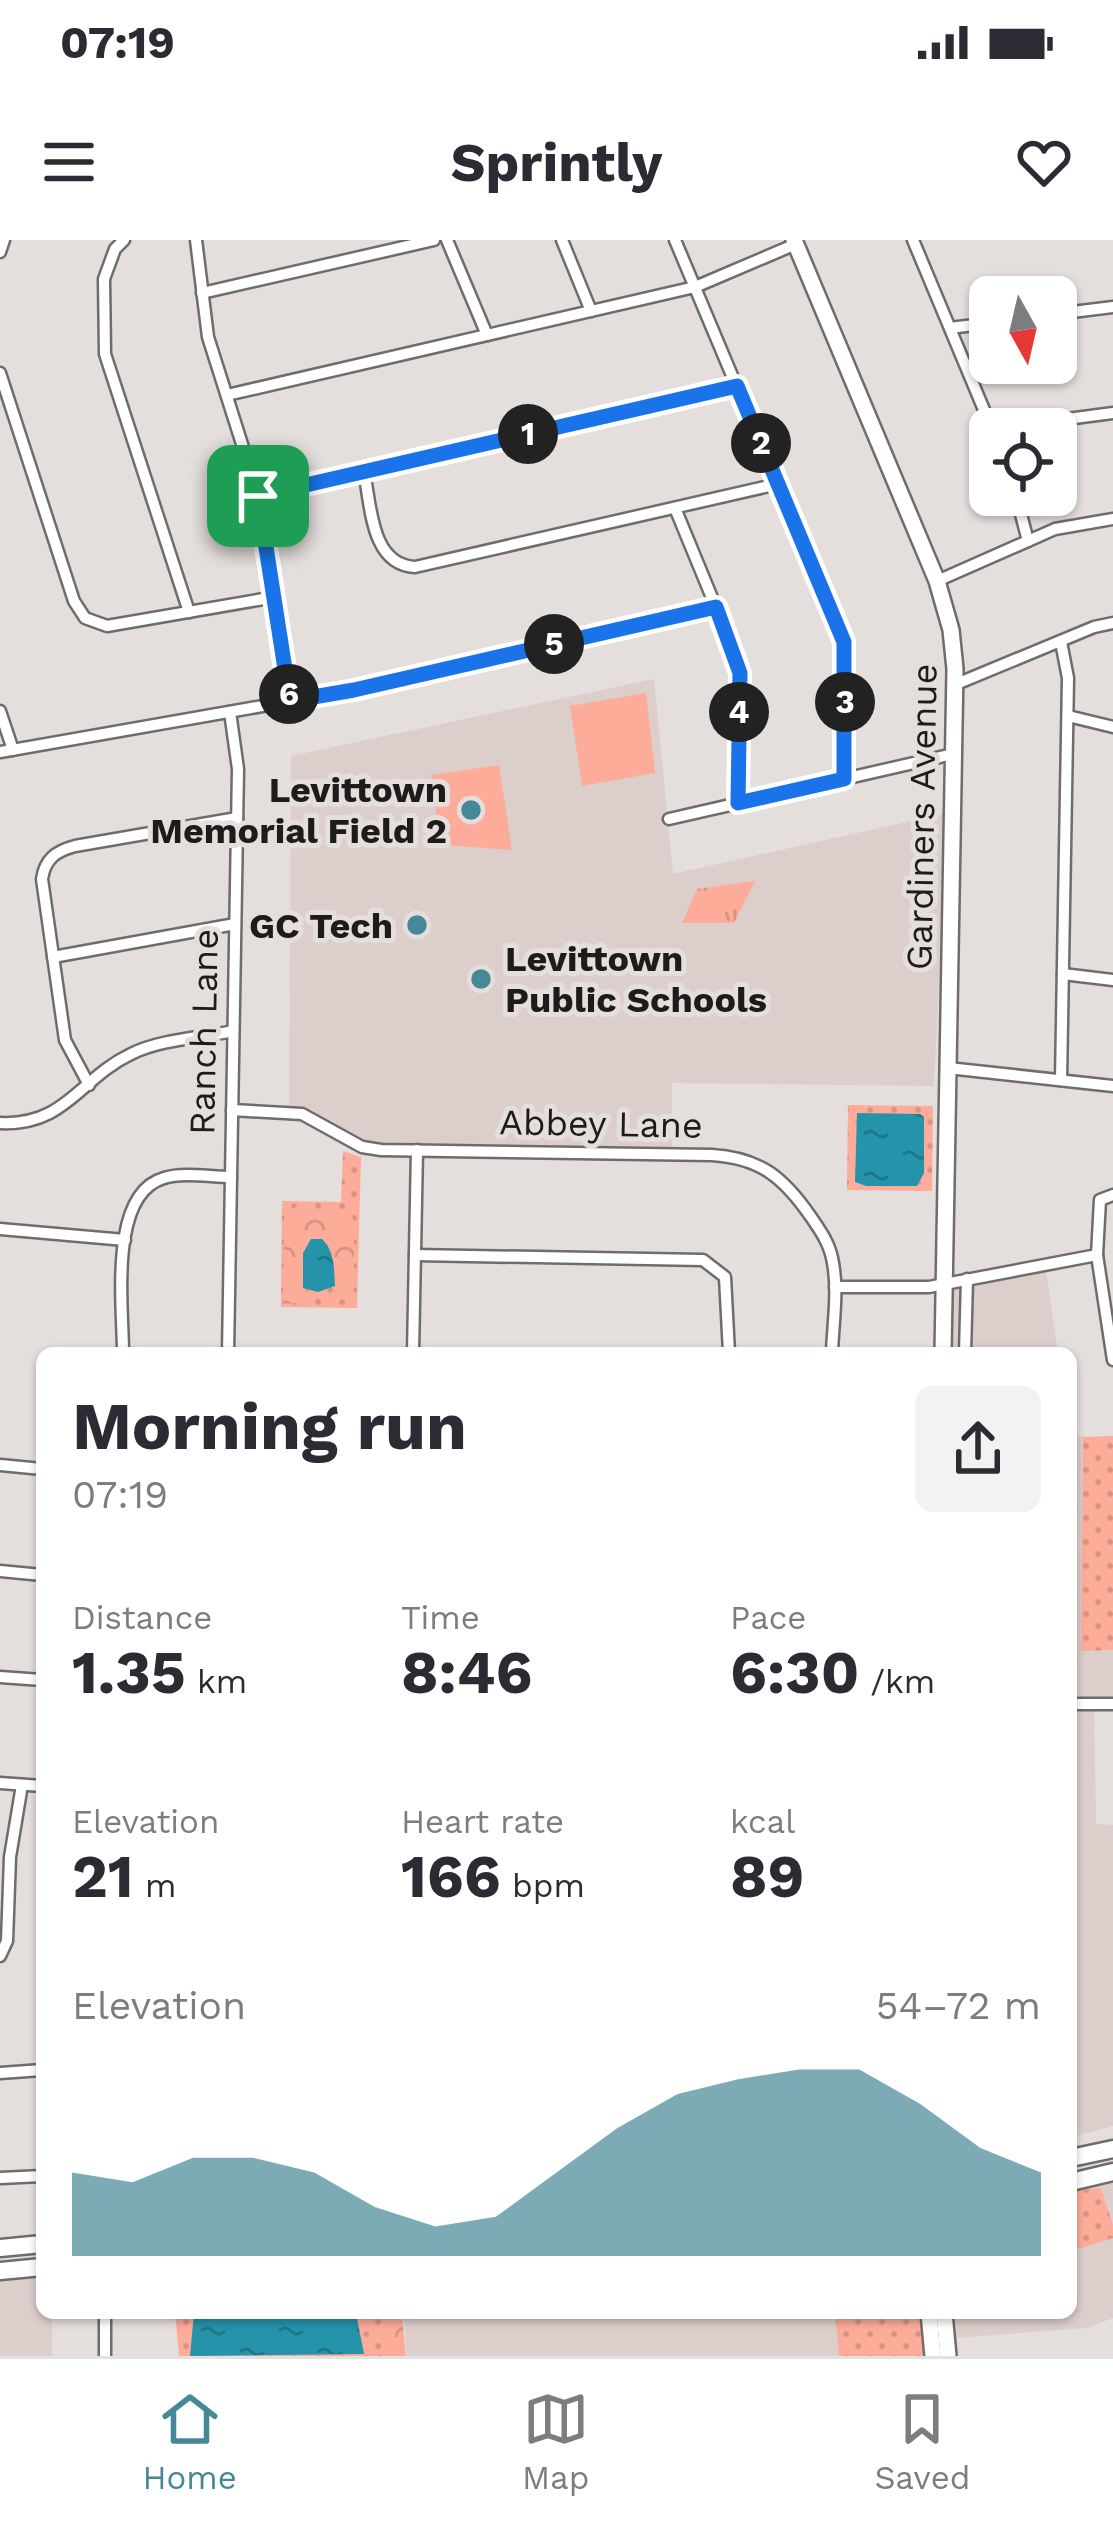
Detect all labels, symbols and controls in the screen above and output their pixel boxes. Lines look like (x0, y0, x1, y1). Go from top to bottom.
text: 07:19 (60, 16, 175, 69)
icon: menu (36, 129, 102, 195)
icon: heart (1011, 129, 1077, 195)
text: Sprintly (451, 131, 662, 194)
north arrow (969, 276, 1077, 384)
map controls (969, 276, 1077, 516)
pin: 1 (498, 404, 558, 464)
button: locate (969, 408, 1077, 516)
pin: 2 (731, 413, 791, 473)
text: 1 (521, 414, 535, 453)
text: 2 (751, 423, 771, 462)
pin (207, 445, 309, 547)
icon: arrive (225, 463, 291, 529)
pin: 5 (524, 614, 584, 674)
text: 5 (544, 624, 564, 663)
street label: Gardiners Avenue (898, 663, 946, 971)
pin: 6 (259, 664, 319, 724)
pin: 3 (815, 672, 875, 732)
text: 6 (279, 674, 299, 713)
pin: 4 (709, 682, 769, 742)
text: 3 (835, 682, 855, 721)
text: 4 (728, 692, 750, 731)
place label: Levittown Memorial Field 2 (150, 769, 447, 852)
marker: Levittown Memorial Field 2 (458, 797, 484, 823)
place label: GC Tech (249, 905, 393, 947)
marker: GC Tech (404, 912, 430, 938)
street label: Ranch Lane (181, 929, 227, 1136)
place label: Levittown Public Schools (505, 938, 767, 1021)
marker: Levittown Public Schools (468, 966, 494, 992)
street label: Abbey Lane (499, 1101, 703, 1147)
button: share (915, 1386, 1041, 1512)
text: Morning run (72, 1388, 467, 1465)
text: 07:19 (72, 1472, 168, 1517)
text: Distance (72, 1598, 212, 1637)
text: Time (401, 1598, 480, 1637)
text: Pace (730, 1598, 806, 1637)
text: 1.35 (72, 1637, 186, 1708)
text: 8:46 (401, 1637, 532, 1708)
text: 6:30 (730, 1637, 859, 1708)
text: km (186, 1662, 247, 1701)
text: /km (859, 1662, 935, 1701)
text: Elevation (72, 1802, 219, 1841)
text: Heart rate (401, 1802, 564, 1841)
text: kcal (730, 1802, 795, 1841)
text: 21 (72, 1841, 134, 1912)
text: 166 (401, 1841, 501, 1912)
text: 89 (730, 1841, 805, 1912)
text: m (134, 1866, 176, 1905)
text: bpm (501, 1866, 585, 1905)
text: Elevation (72, 1983, 246, 2028)
text: 54–72 m (876, 1983, 1041, 2028)
tab: Home (143, 2386, 237, 2497)
tab: Map (522, 2386, 589, 2497)
tab: Saved (875, 2386, 970, 2497)

